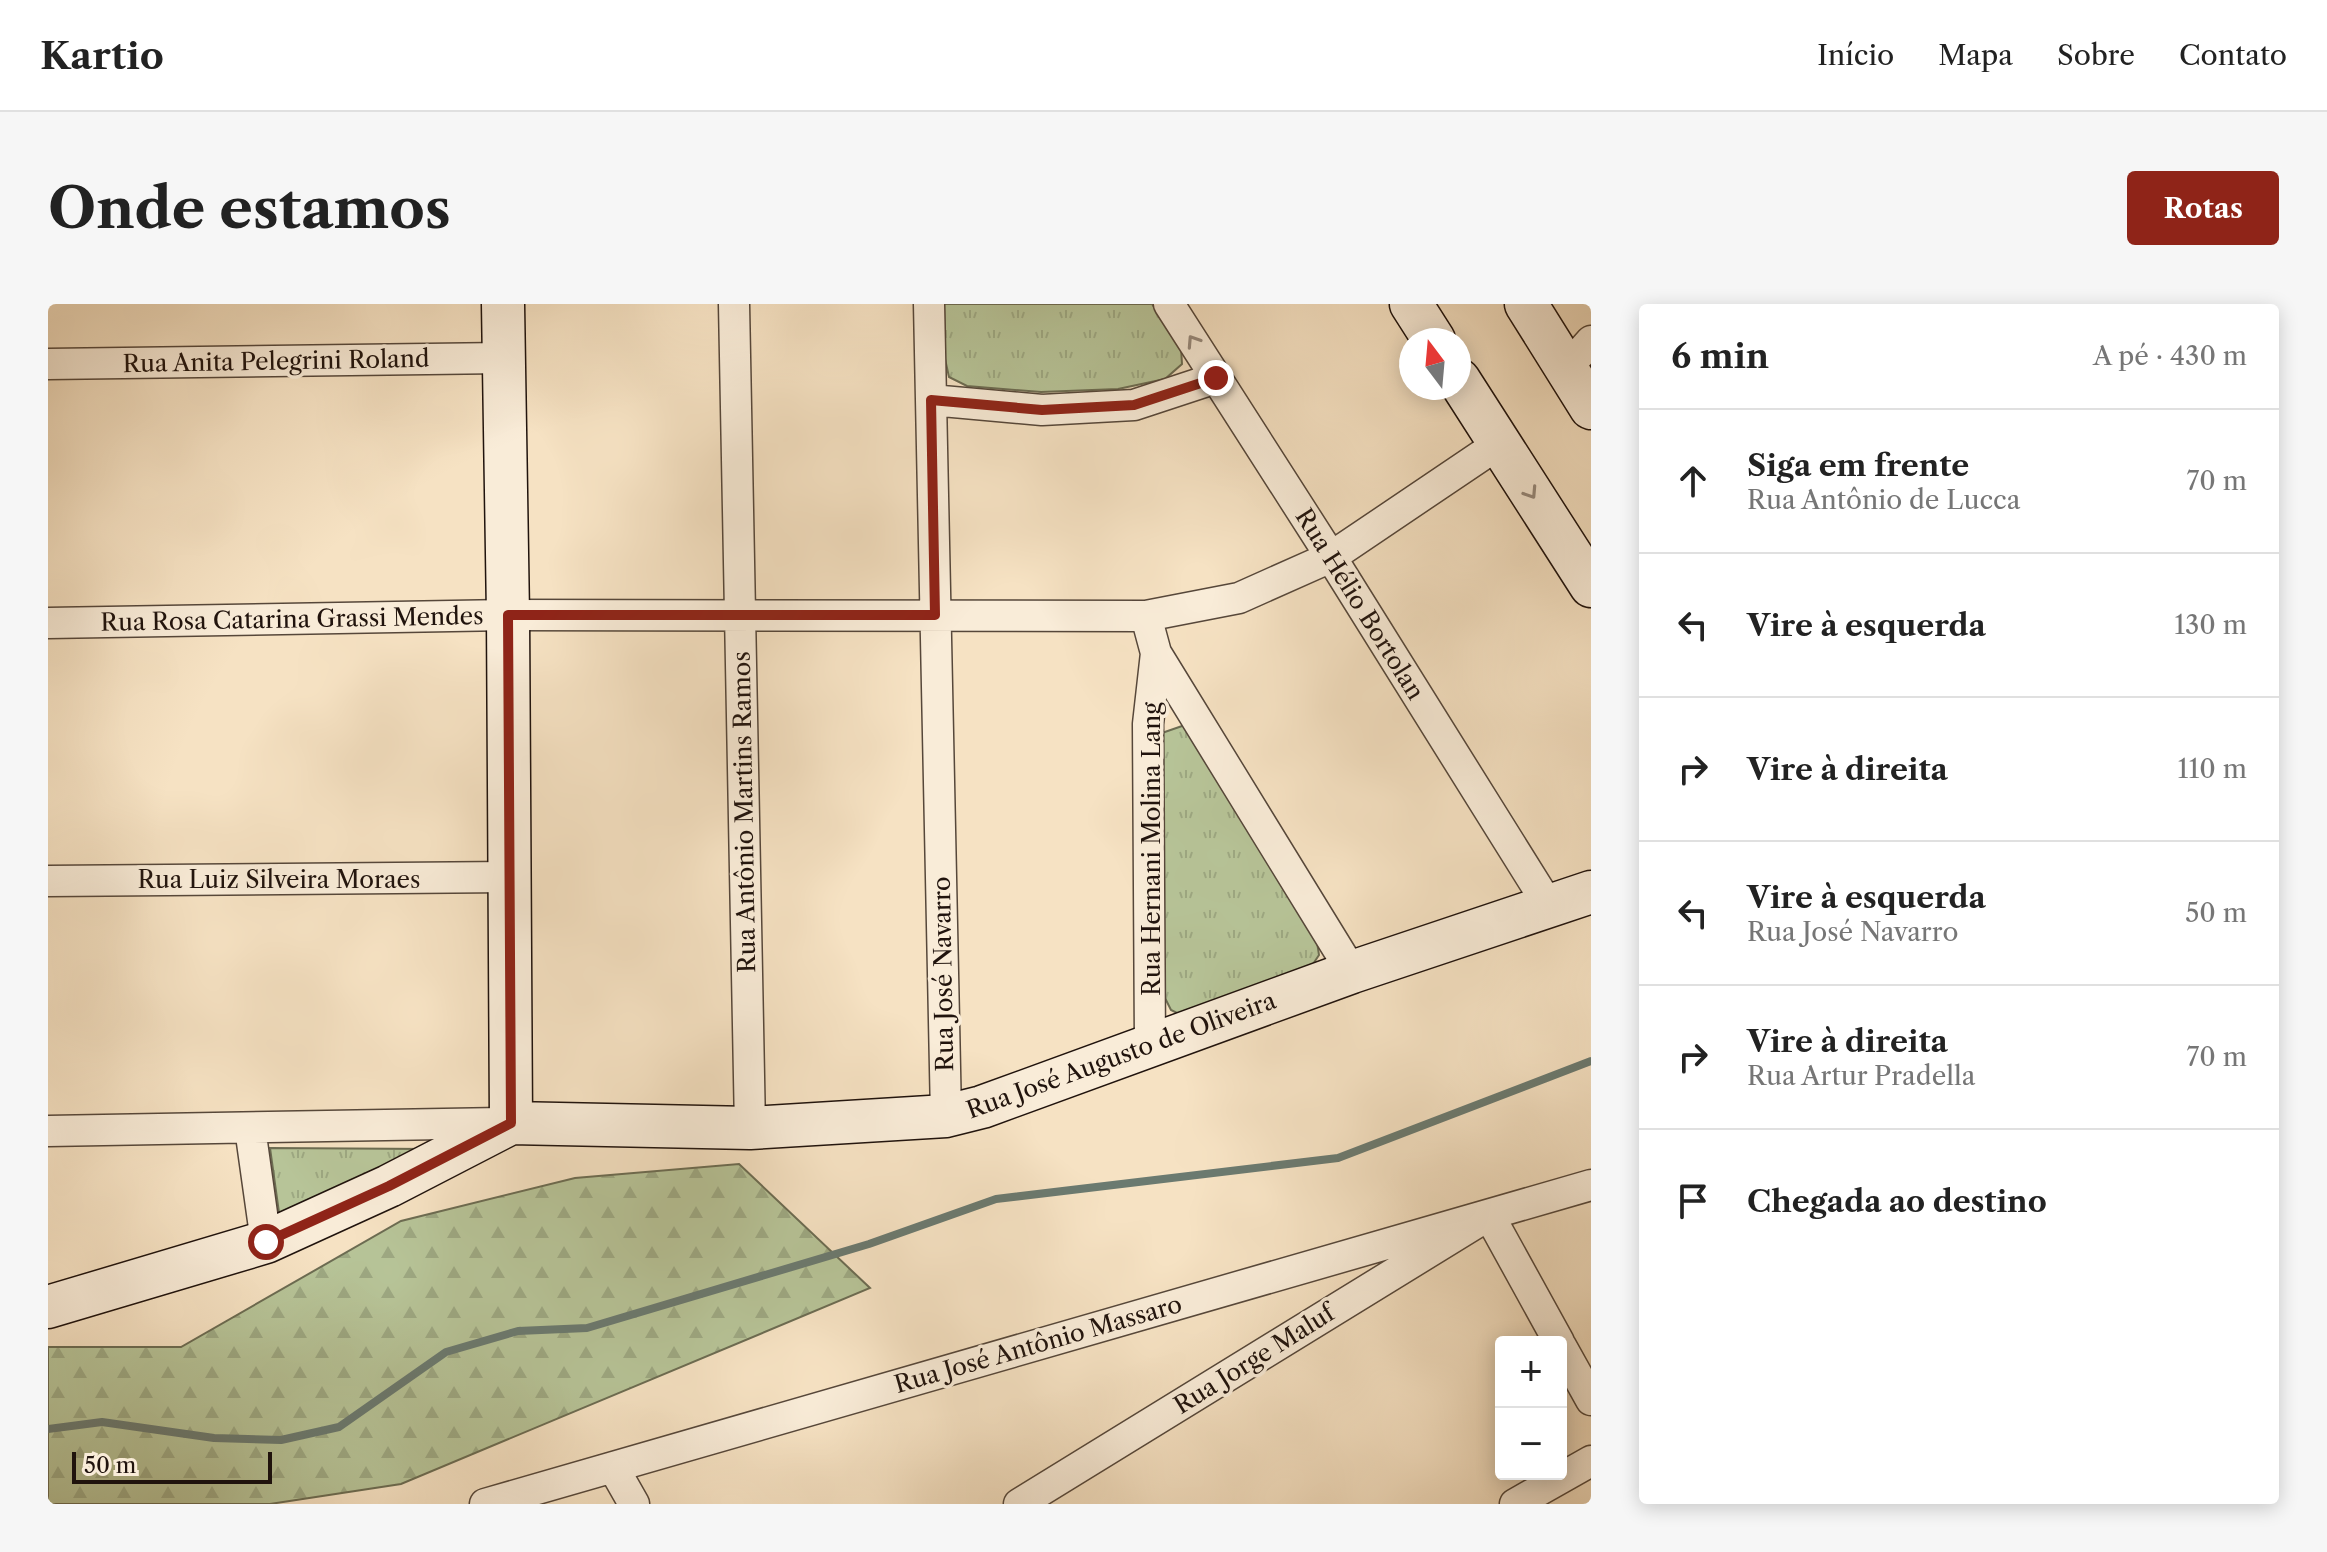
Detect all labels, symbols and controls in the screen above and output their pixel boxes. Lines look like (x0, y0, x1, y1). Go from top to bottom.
text: Kartio (40, 32, 164, 79)
text: Início (1817, 38, 1894, 72)
text: Mapa (1938, 38, 2013, 72)
text: Sobre (2057, 38, 2135, 72)
text: Contato (2179, 38, 2287, 72)
button: Rotas (2127, 171, 2279, 245)
text: Onde estamos (48, 174, 451, 243)
north arrow (1399, 328, 1471, 400)
one-way arrow (1187, 335, 1202, 350)
text: 6 min (1671, 335, 1769, 377)
text: A pé · 430 m (2093, 340, 2247, 372)
street label: Rua Anita Pelegrini Roland (122, 344, 430, 378)
route end (1198, 360, 1234, 396)
text: Siga em frente (1747, 447, 1969, 484)
icon: ahead (1671, 459, 1715, 503)
text: 70 m (2187, 465, 2247, 497)
one-way arrow (1522, 484, 1537, 498)
text: Rua Antônio de Lucca (1747, 484, 2020, 516)
street label: Rua Hélio Bortolan (1289, 503, 1431, 705)
street label: Rua Rosa Catarina Grassi Mendes (100, 601, 484, 637)
icon: left (1671, 603, 1715, 647)
text: Vire à esquerda (1747, 607, 1986, 644)
text: 130 m (2174, 609, 2247, 641)
street label: Rua Antônio Martins Ramos (727, 651, 761, 973)
street label: Rua Hernani Molina Lang (1137, 702, 1166, 996)
icon: right (1671, 747, 1715, 791)
text: Vire à direita (1747, 751, 1948, 788)
text: 110 m (2178, 753, 2247, 785)
street label: Rua Luiz Silveira Moraes (137, 865, 421, 894)
street label: Rua José Navarro (927, 876, 959, 1072)
text: Vire à esquerda (1747, 879, 1986, 916)
icon: left (1671, 891, 1715, 935)
text: 50 m (2185, 897, 2247, 929)
text: Rua José Navarro (1747, 916, 1958, 948)
street label: Rua José Augusto de Oliveira (962, 985, 1280, 1125)
text: Vire à direita (1747, 1023, 1948, 1060)
icon: right (1671, 1035, 1715, 1079)
text: 70 m (2187, 1041, 2247, 1073)
text: Rua Artur Pradella (1747, 1060, 1975, 1092)
icon: arrive (1671, 1179, 1715, 1223)
text: Chegada ao destino (1747, 1183, 2047, 1220)
route start (248, 1224, 284, 1260)
street label: Rua José Antônio Massaro (891, 1289, 1185, 1399)
street label: Rua Jorge Maluf (1168, 1297, 1342, 1420)
map controls (1495, 1336, 1567, 1480)
button: + (1495, 1336, 1567, 1408)
button: − (1495, 1408, 1567, 1480)
scale bar (72, 1448, 272, 1484)
text: 50 m (84, 1452, 136, 1479)

